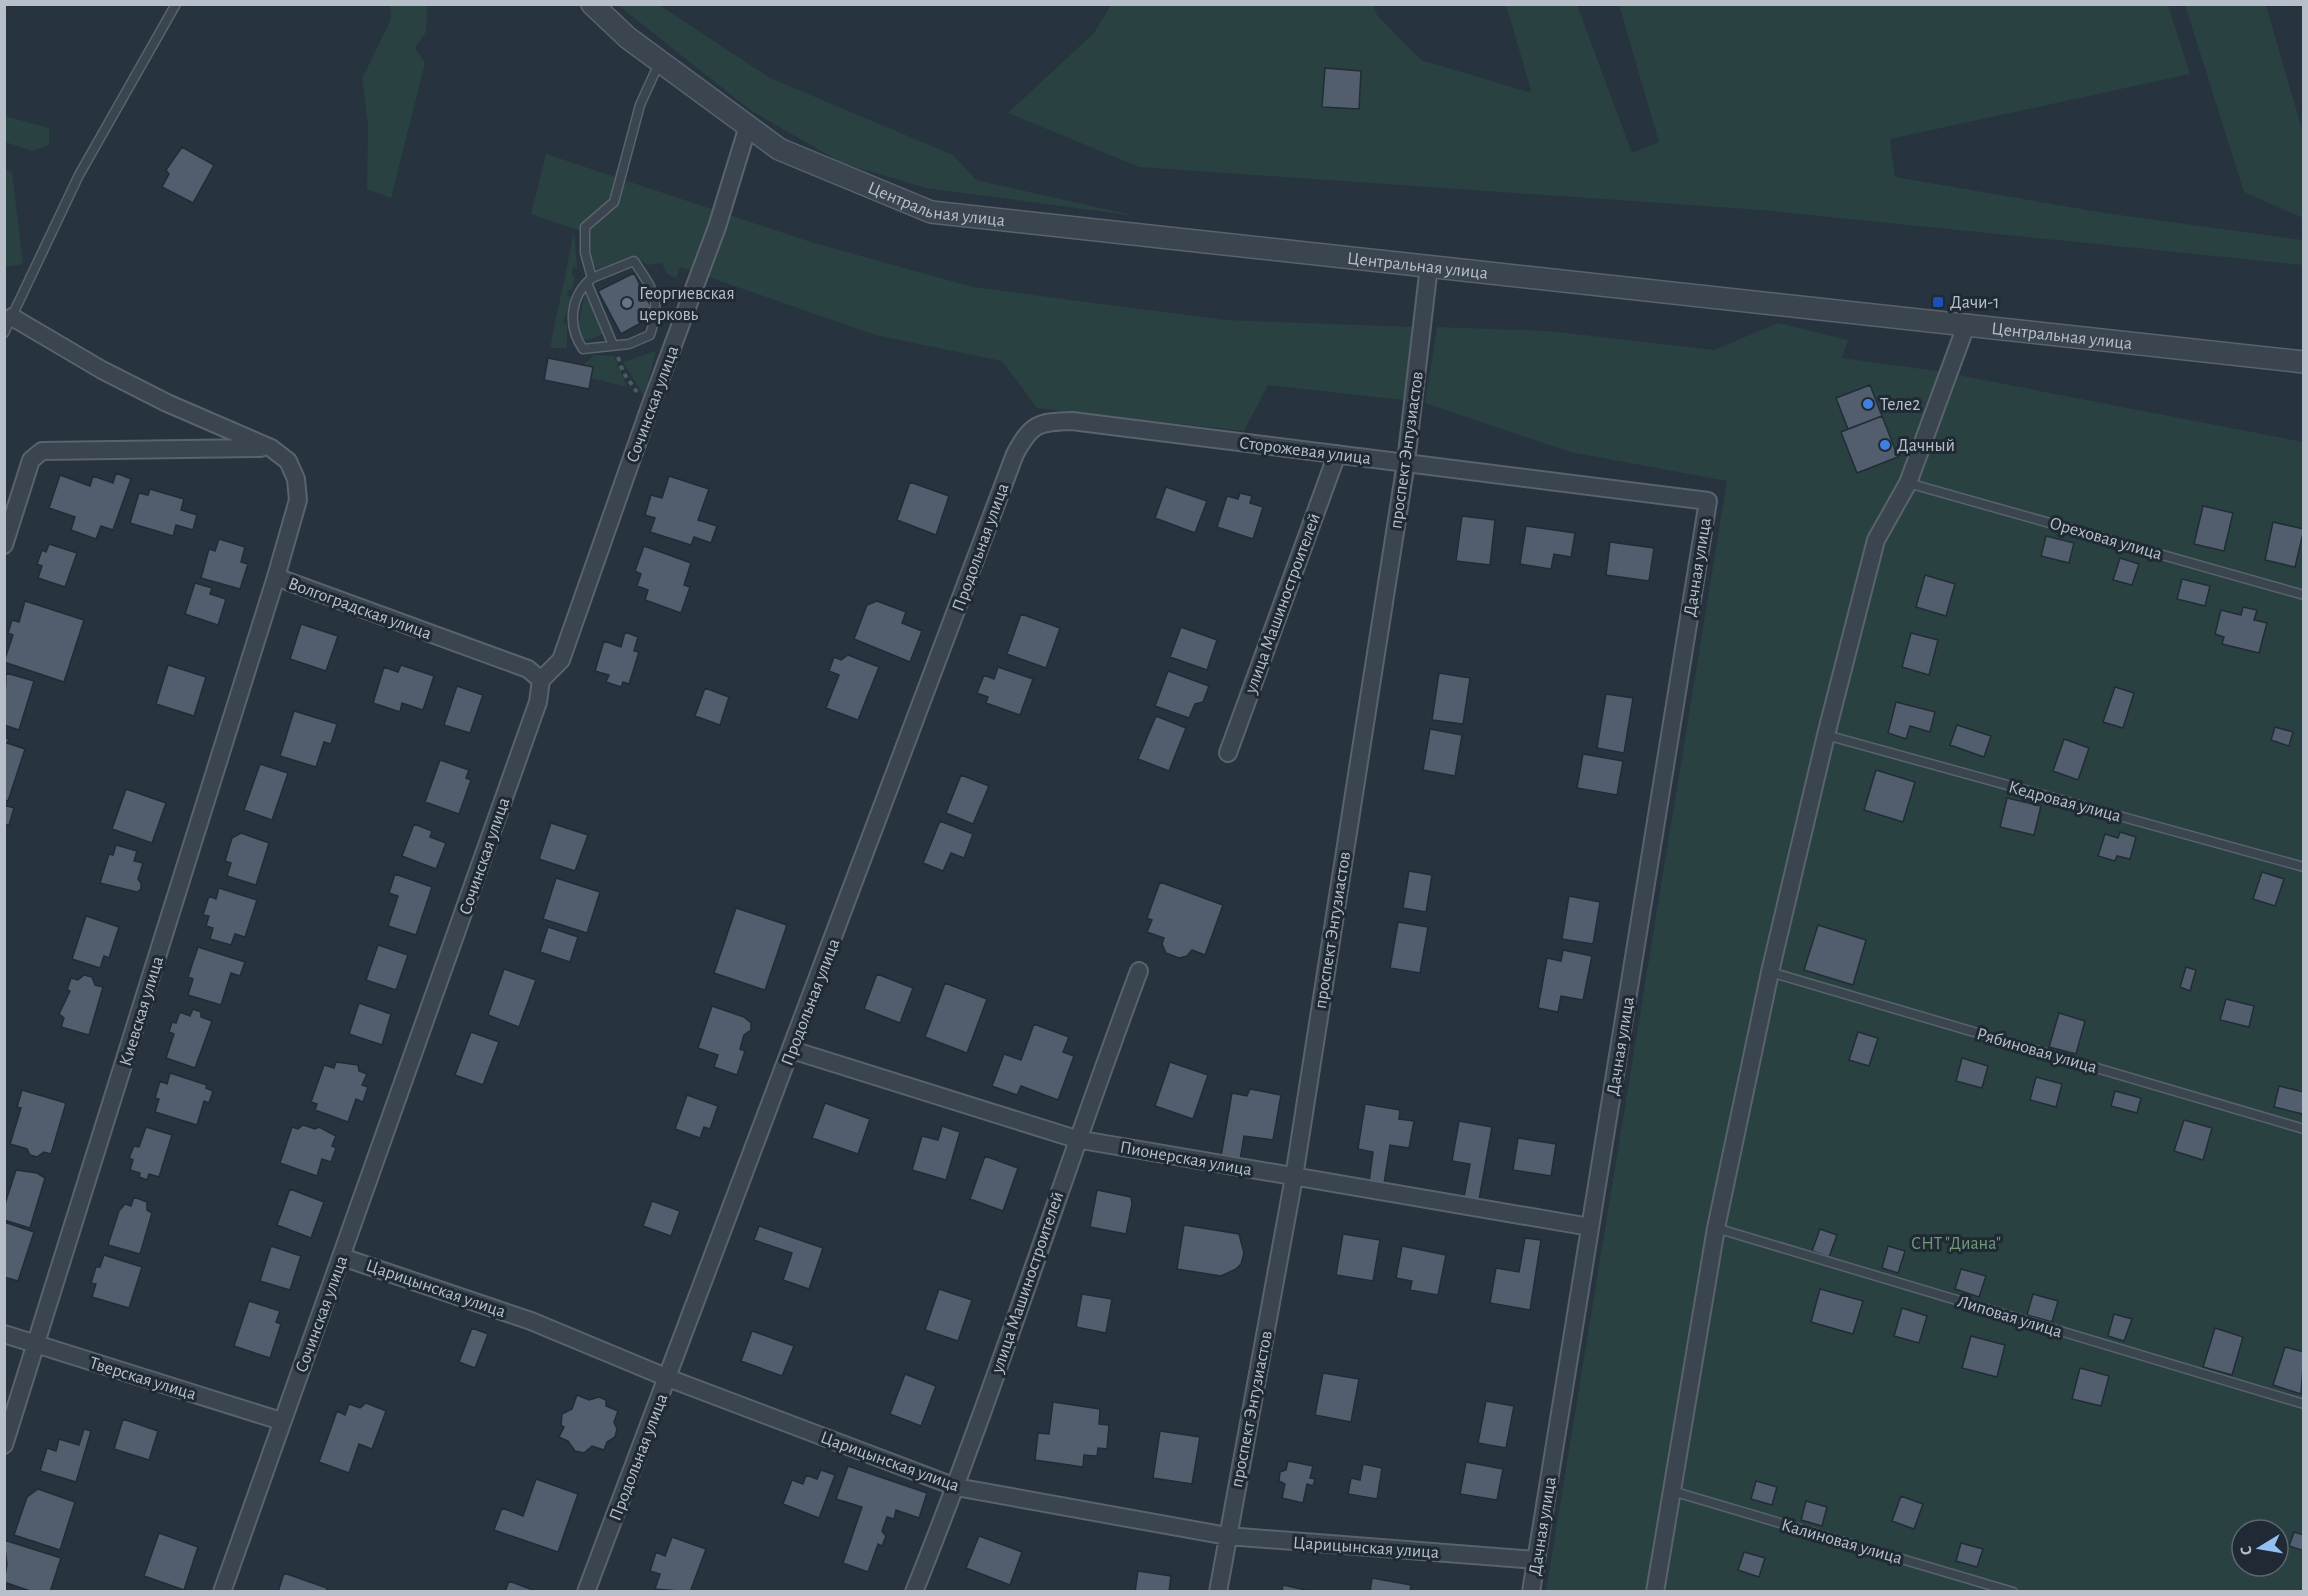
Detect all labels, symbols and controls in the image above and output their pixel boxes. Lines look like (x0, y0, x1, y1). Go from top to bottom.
street label: Центральная улица (865, 179, 1006, 230)
street label: Центральная улица (1346, 250, 1489, 283)
place label: Георгиевская церковь (639, 285, 735, 324)
place label: Дачи-1 (1950, 294, 1999, 312)
marker: Дачи-1 (1931, 295, 1945, 309)
marker: Георгиевская церковь (620, 296, 634, 310)
street label: Центральная улица (1990, 320, 2133, 353)
street label: Сочинская улица (623, 344, 682, 465)
street label: проспект Энтузиастов (1387, 370, 1427, 530)
place label: Теле2 (1880, 396, 1920, 414)
marker: Теле2 (1861, 397, 1875, 411)
street label: Сторожевая улица (1238, 434, 1372, 468)
place label: Дачный (1897, 437, 1955, 455)
marker: Дачный (1878, 438, 1892, 452)
street label: Продольная улица (949, 481, 1012, 614)
street label: улица Машиностроителей (1242, 511, 1324, 697)
street label: Ореховая улица (2047, 514, 2164, 564)
street label: Дачная улица (1681, 516, 1715, 618)
street label: Волгоградская улица (286, 575, 434, 643)
street label: Кедровая улица (2007, 778, 2123, 826)
street label: Сочинская улица (456, 795, 513, 917)
street label: проспект Энтузиастов (1312, 850, 1354, 1010)
street label: Продольная улица (778, 936, 843, 1069)
street label: Киевская улица (117, 954, 167, 1068)
street label: Дачная улица (1604, 995, 1638, 1097)
street label: Рябиновая улица (1974, 1024, 2099, 1077)
street label: Пионерская улица (1118, 1138, 1253, 1179)
street label: улица Машиностроителей (988, 1189, 1067, 1376)
park label: СНТ "Диана" (1911, 1235, 2001, 1253)
street label: Сочинская улица (292, 1254, 351, 1375)
street label: Царицынская улица (363, 1257, 508, 1321)
street label: Липовая улица (1955, 1292, 2064, 1341)
street label: проспект Энтузиастов (1228, 1329, 1276, 1489)
street label: Тверская улица (87, 1354, 198, 1404)
street label: Продольная улица (606, 1391, 671, 1524)
street label: Царицынская улица (818, 1428, 962, 1495)
street label: Дачная улица (1526, 1475, 1560, 1577)
street label: Калиновая улица (1779, 1516, 1904, 1568)
north arrow (2230, 1518, 2290, 1578)
street label: Царицынская улица (1292, 1534, 1440, 1562)
text: С (2238, 1545, 2255, 1557)

